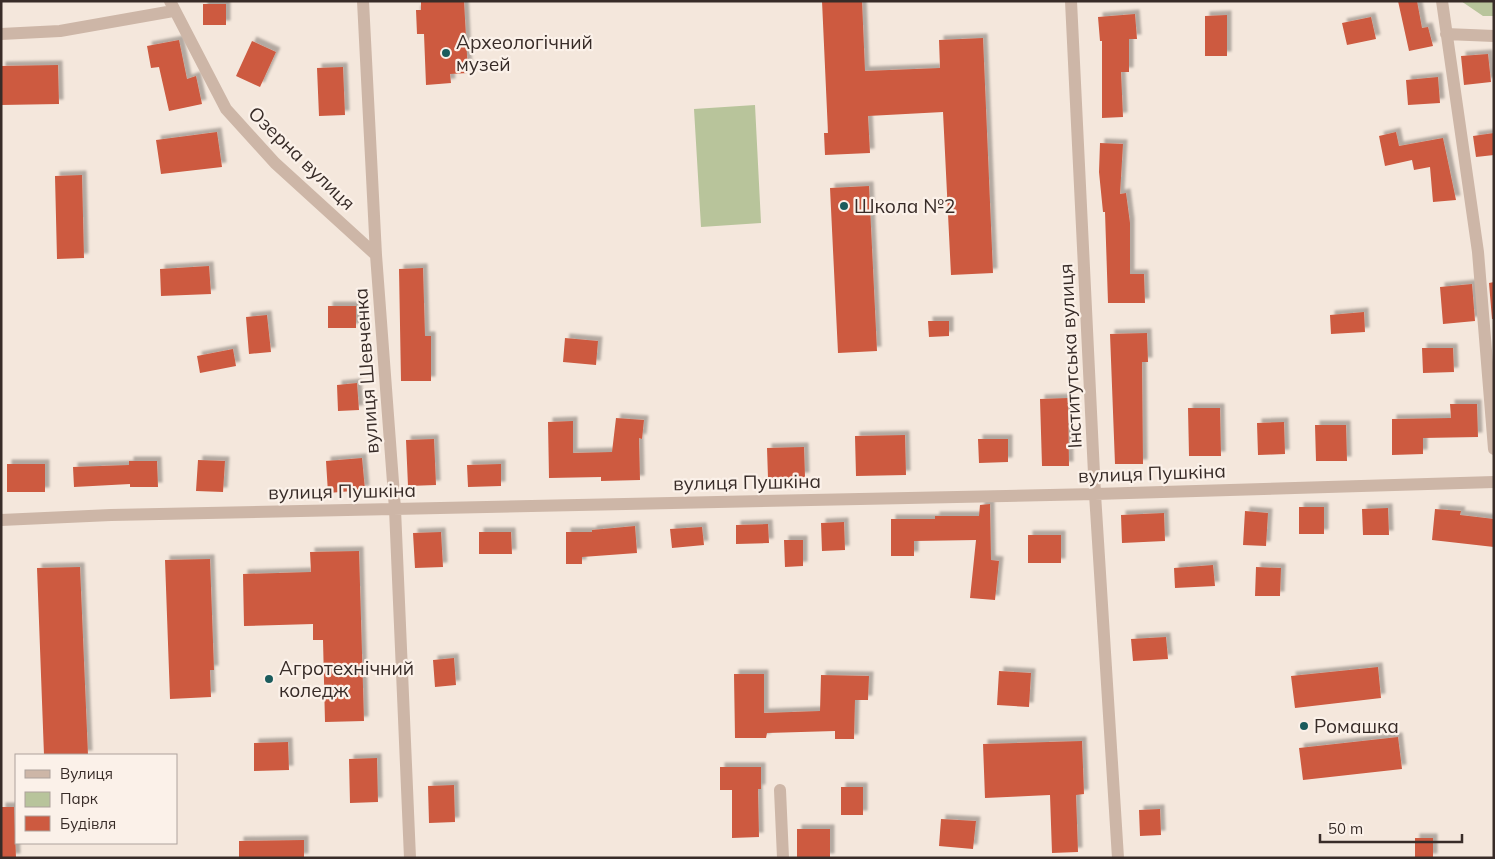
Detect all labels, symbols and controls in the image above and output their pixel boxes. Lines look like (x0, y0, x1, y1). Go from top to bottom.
place label: Археологічний музей (456, 30, 593, 76)
marker: Археологічний музей (440, 47, 452, 59)
street label: Озерна вулиця (244, 101, 360, 215)
place label: Школа №2 (854, 194, 955, 218)
marker: Школа №2 (838, 200, 850, 212)
street label: Інститутська вулиця (1053, 263, 1087, 449)
street label: вулиця Шевченка (348, 287, 384, 455)
street label: вулиця Пушкіна (1078, 458, 1226, 488)
street label: вулиця Пушкіна (673, 469, 821, 495)
street label: вулиця Пушкіна (268, 478, 416, 504)
place label: Агротехнічний коледж (279, 656, 414, 702)
marker: Агротехнічний коледж (263, 673, 275, 685)
place label: Ромашка (1314, 714, 1399, 738)
marker: Ромашка (1298, 720, 1310, 732)
legend (15, 754, 178, 844)
text: Вулиця (60, 764, 113, 783)
text: Парк (60, 789, 99, 808)
scale bar (1320, 812, 1462, 844)
text: Будівля (60, 814, 116, 833)
text: 50 m (1328, 819, 1363, 838)

